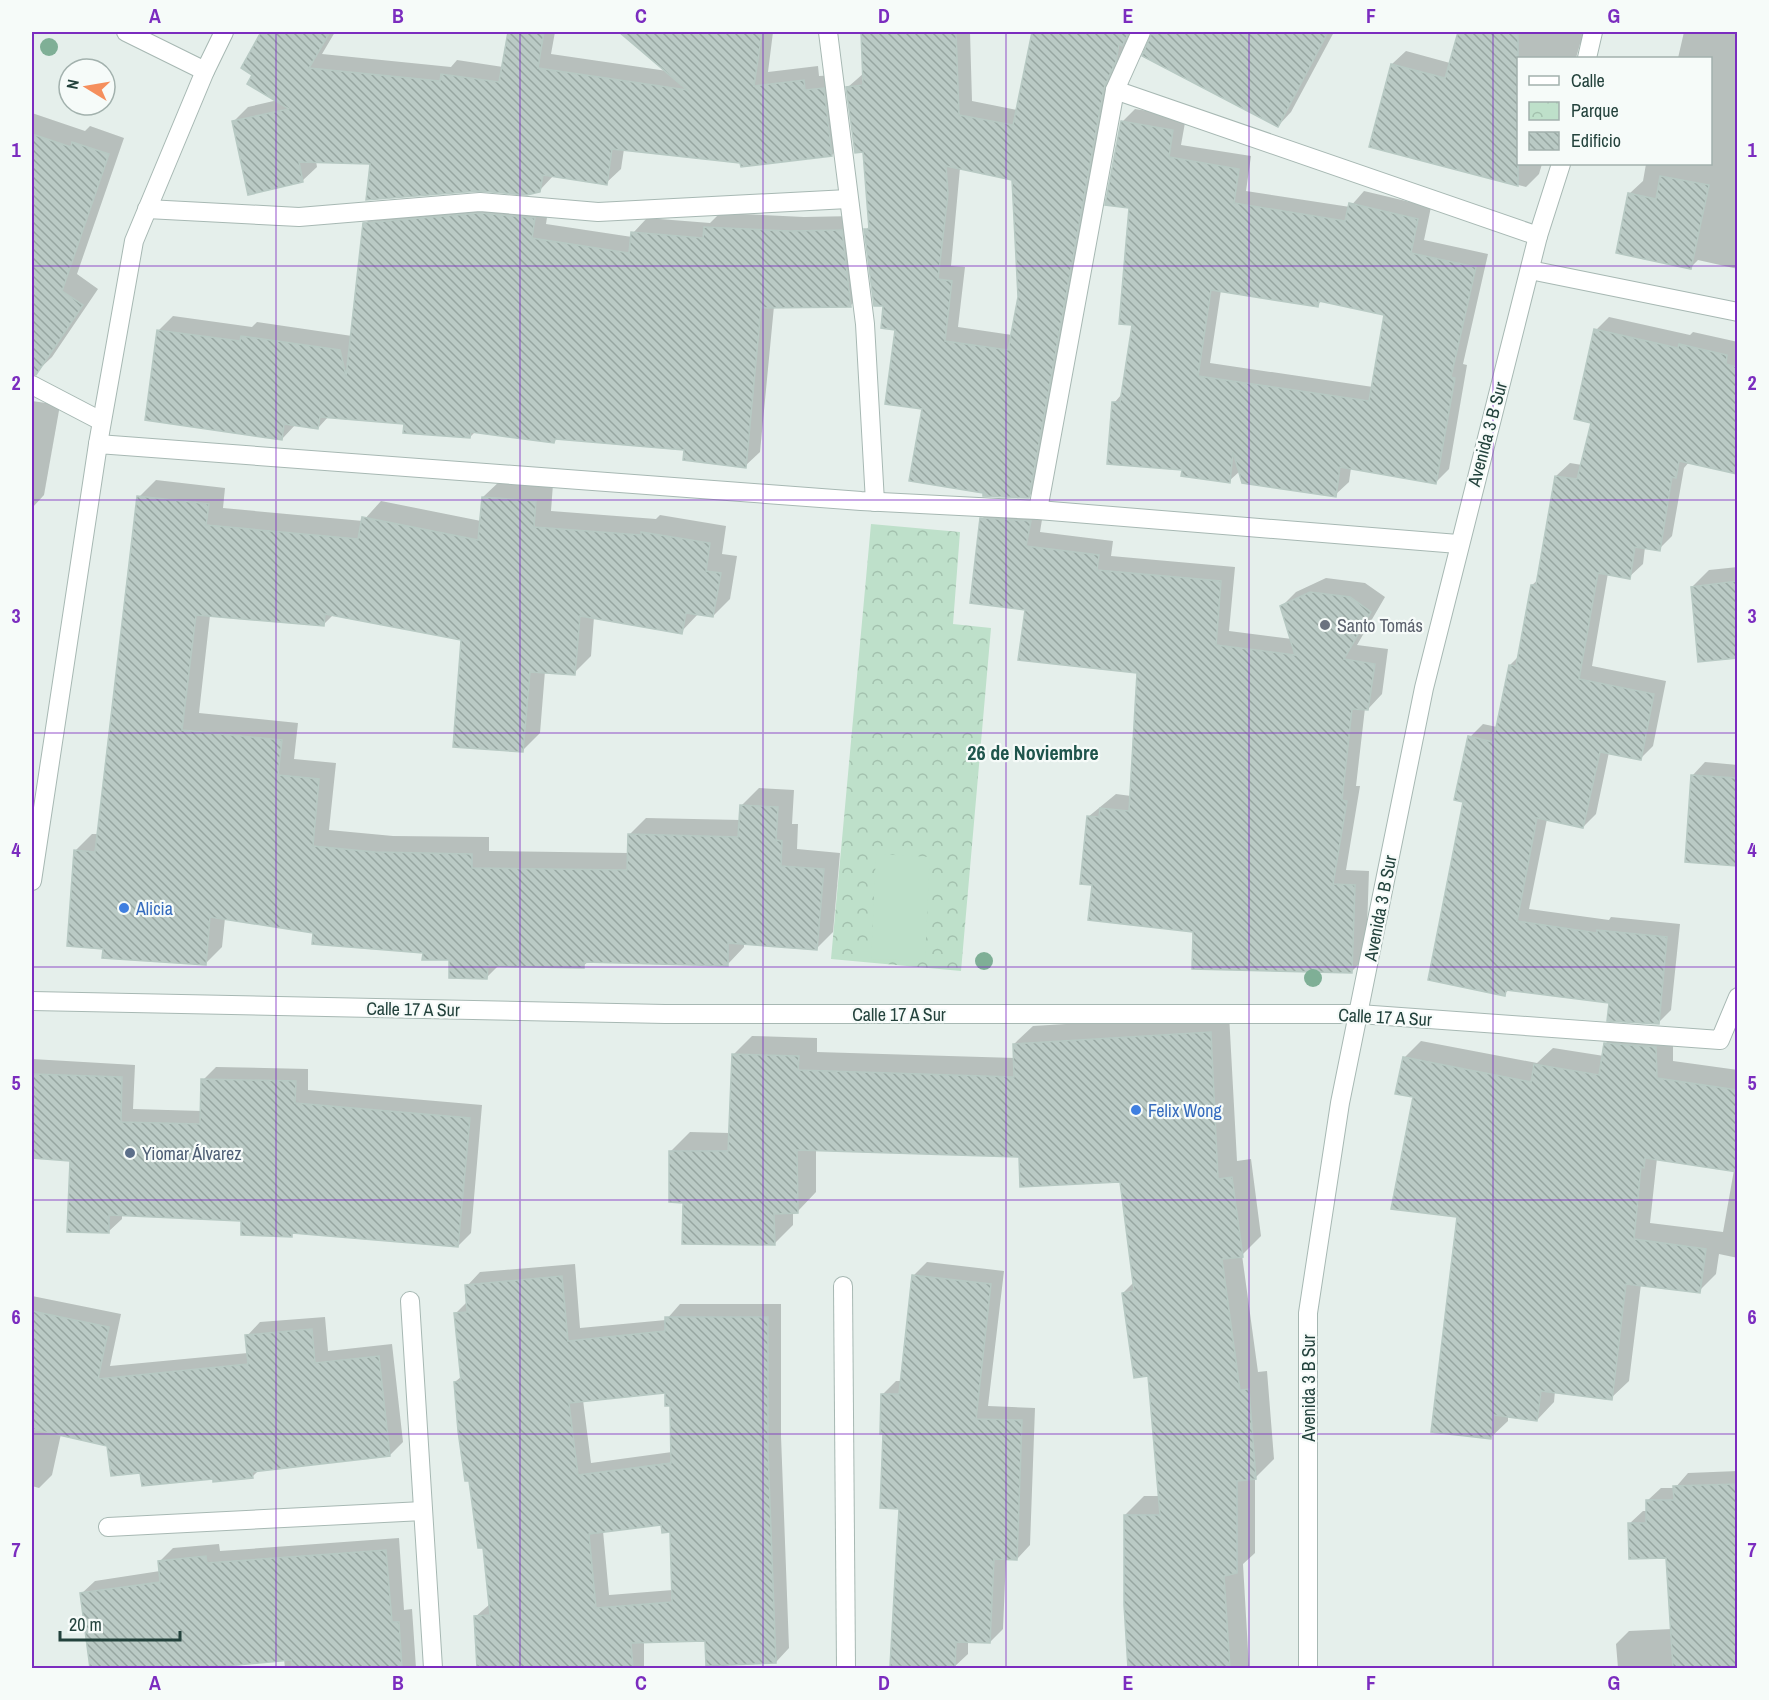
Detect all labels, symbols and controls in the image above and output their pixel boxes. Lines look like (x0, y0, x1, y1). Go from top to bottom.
text: A (149, 2, 161, 29)
text: B (392, 2, 404, 29)
text: C (635, 2, 647, 29)
text: D (878, 2, 890, 29)
text: E (1123, 2, 1134, 29)
text: F (1366, 2, 1376, 29)
text: G (1608, 2, 1620, 29)
north arrow (57, 57, 117, 117)
legend (1517, 57, 1712, 165)
text: Calle (1571, 68, 1605, 93)
text: N (61, 77, 84, 91)
text: Parque (1571, 98, 1619, 123)
text: Edificio (1571, 128, 1621, 153)
text: 1 (11, 136, 21, 163)
text: 1 (1747, 136, 1757, 163)
text: 2 (11, 369, 21, 396)
text: 2 (1747, 369, 1757, 396)
street label: Avenida 3 B Sur (1461, 379, 1513, 490)
text: 3 (11, 602, 21, 629)
text: 3 (1747, 602, 1757, 629)
place label: Santo Tomás (1337, 613, 1423, 638)
marker: Santo Tomás (1318, 618, 1332, 632)
district label: 26 de Noviembre (967, 739, 1099, 766)
text: 4 (11, 836, 21, 863)
text: 4 (1747, 836, 1757, 863)
street label: Avenida 3 B Sur (1357, 853, 1403, 964)
place label: Alicia (135, 896, 173, 921)
marker: Alicia (117, 901, 131, 915)
street label: Calle 17 A Sur (366, 996, 460, 1022)
street label: Calle 17 A Sur (852, 1002, 946, 1027)
street label: Calle 17 A Sur (1338, 1002, 1432, 1032)
text: 5 (11, 1069, 21, 1096)
text: 5 (1747, 1069, 1757, 1096)
place label: Felix Wong (1148, 1098, 1222, 1123)
marker: Felix Wong (1129, 1103, 1143, 1117)
place label: Yiomar Álvarez (142, 1141, 242, 1166)
marker: Yiomar Álvarez (123, 1146, 137, 1160)
text: 6 (11, 1303, 21, 1330)
text: 6 (1747, 1303, 1757, 1330)
street label: Avenida 3 B Sur (1296, 1334, 1321, 1443)
text: 7 (11, 1536, 21, 1563)
text: 7 (1747, 1536, 1757, 1563)
scale bar (60, 1604, 180, 1642)
text: 20 m (69, 1612, 102, 1637)
text: A (149, 1669, 161, 1696)
text: B (392, 1669, 404, 1696)
text: C (635, 1669, 647, 1696)
text: D (878, 1669, 890, 1696)
text: E (1123, 1669, 1134, 1696)
text: F (1366, 1669, 1376, 1696)
text: G (1608, 1669, 1620, 1696)

